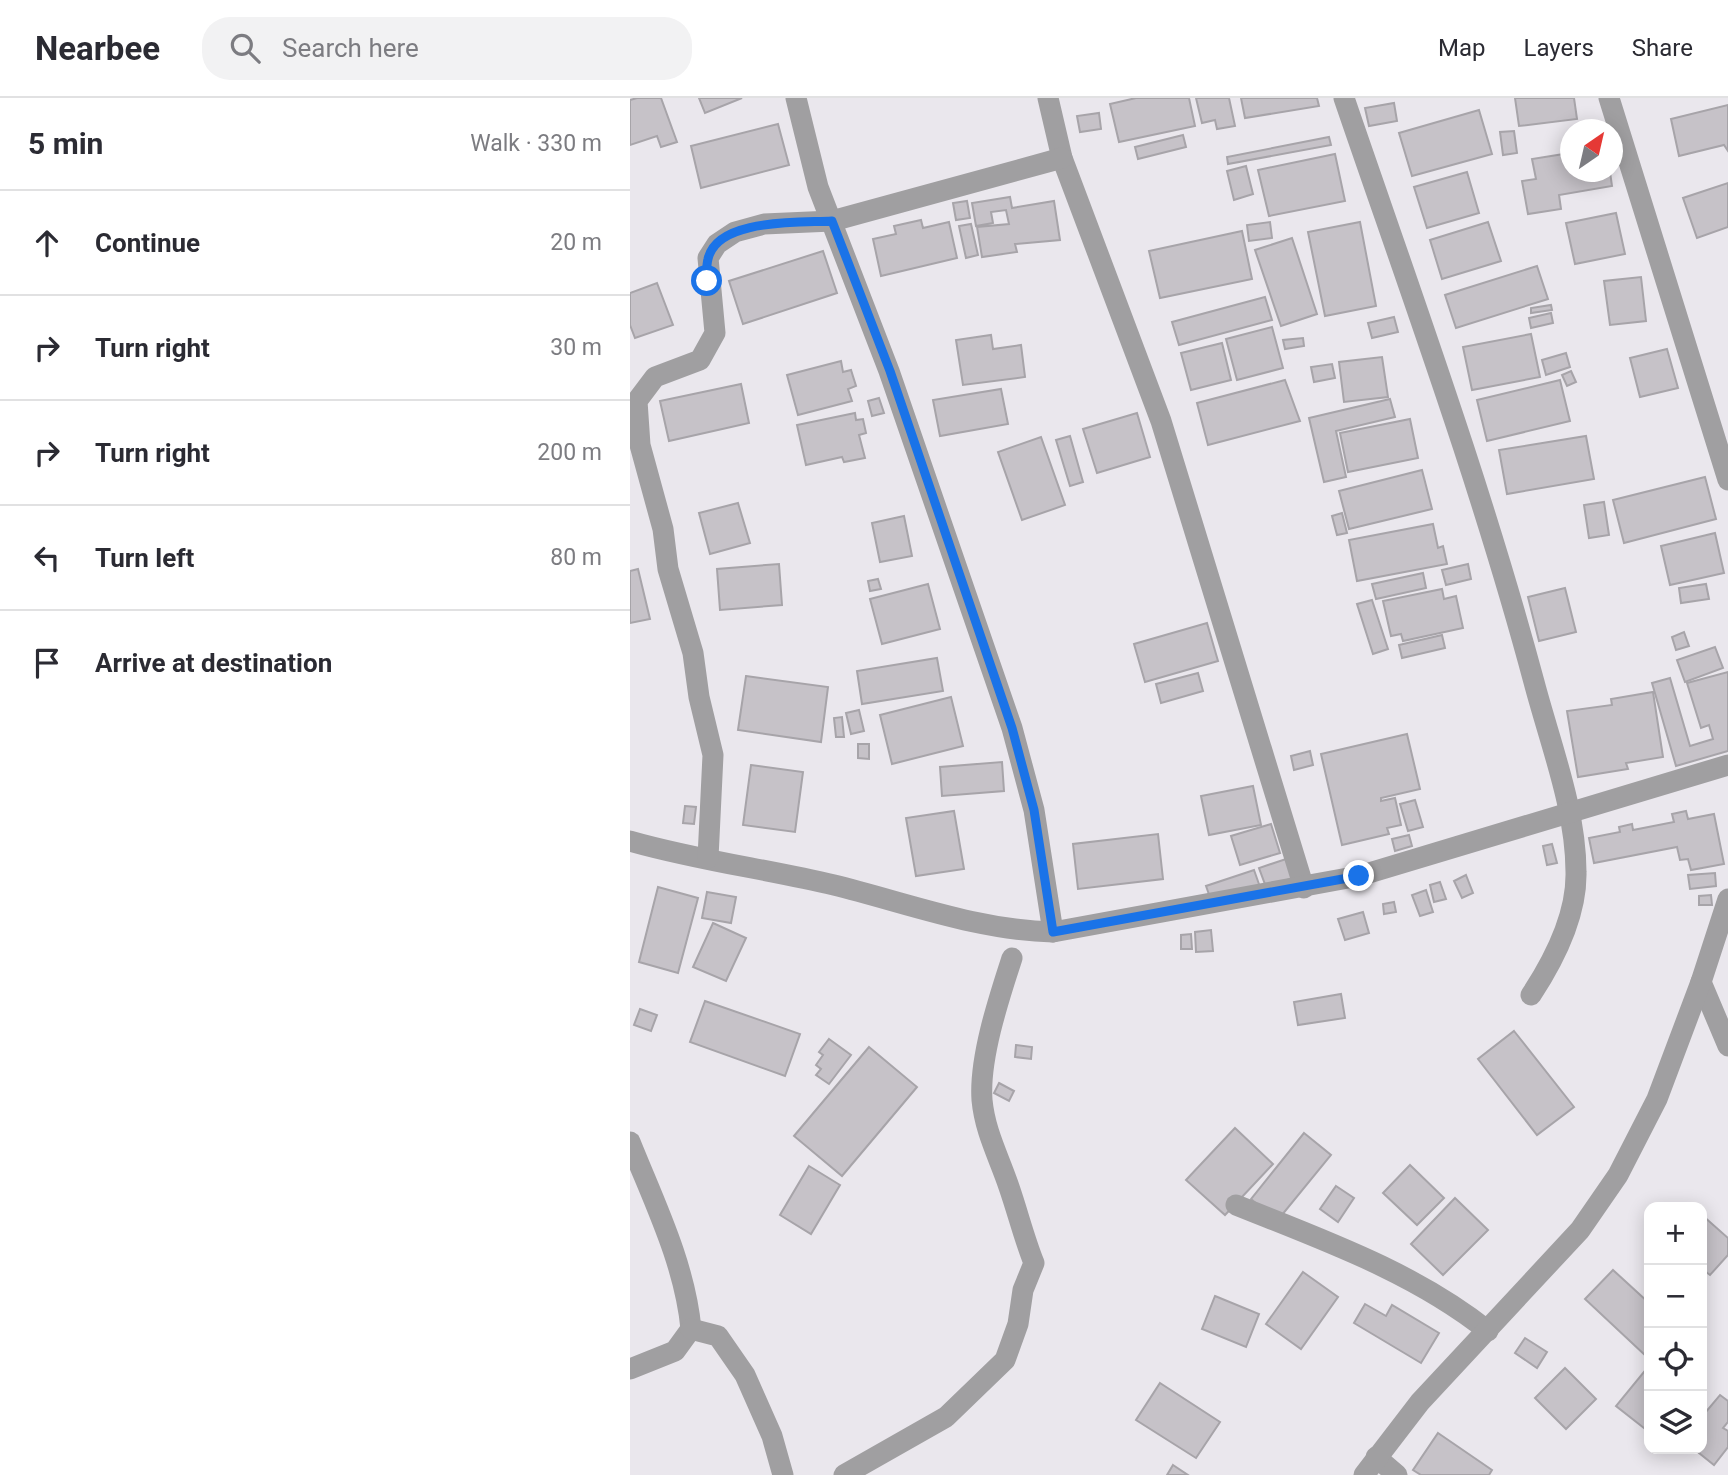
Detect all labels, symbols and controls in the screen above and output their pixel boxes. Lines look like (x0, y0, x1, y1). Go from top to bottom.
search box (202, 17, 692, 80)
text: Nearbee (35, 29, 160, 68)
icon: search (226, 29, 264, 67)
text: Search here (282, 33, 419, 63)
text: Map (1438, 34, 1486, 62)
text: Layers (1524, 34, 1594, 62)
text: Share (1632, 34, 1693, 62)
north arrow (1560, 119, 1623, 182)
text: 5 min (28, 126, 103, 161)
text: Walk · 330 m (470, 130, 602, 157)
icon: ahead (28, 224, 66, 262)
text: Continue (95, 228, 200, 258)
text: 20 m (550, 229, 602, 256)
route start (691, 265, 722, 296)
icon: right (28, 329, 66, 367)
text: Turn right (95, 333, 210, 363)
text: 30 m (550, 334, 602, 361)
icon: right (28, 434, 66, 472)
text: Turn right (95, 438, 210, 468)
text: 200 m (537, 439, 602, 466)
icon: left (28, 539, 66, 577)
text: Turn left (95, 543, 194, 573)
text: 80 m (550, 544, 602, 571)
icon: arrive (28, 644, 66, 682)
text: Arrive at destination (95, 648, 332, 678)
route end (1343, 860, 1374, 891)
map controls (1644, 1202, 1707, 1454)
button: + (1644, 1202, 1707, 1265)
button: − (1644, 1265, 1707, 1328)
button: locate (1644, 1328, 1707, 1391)
button: layers (1644, 1391, 1707, 1454)

